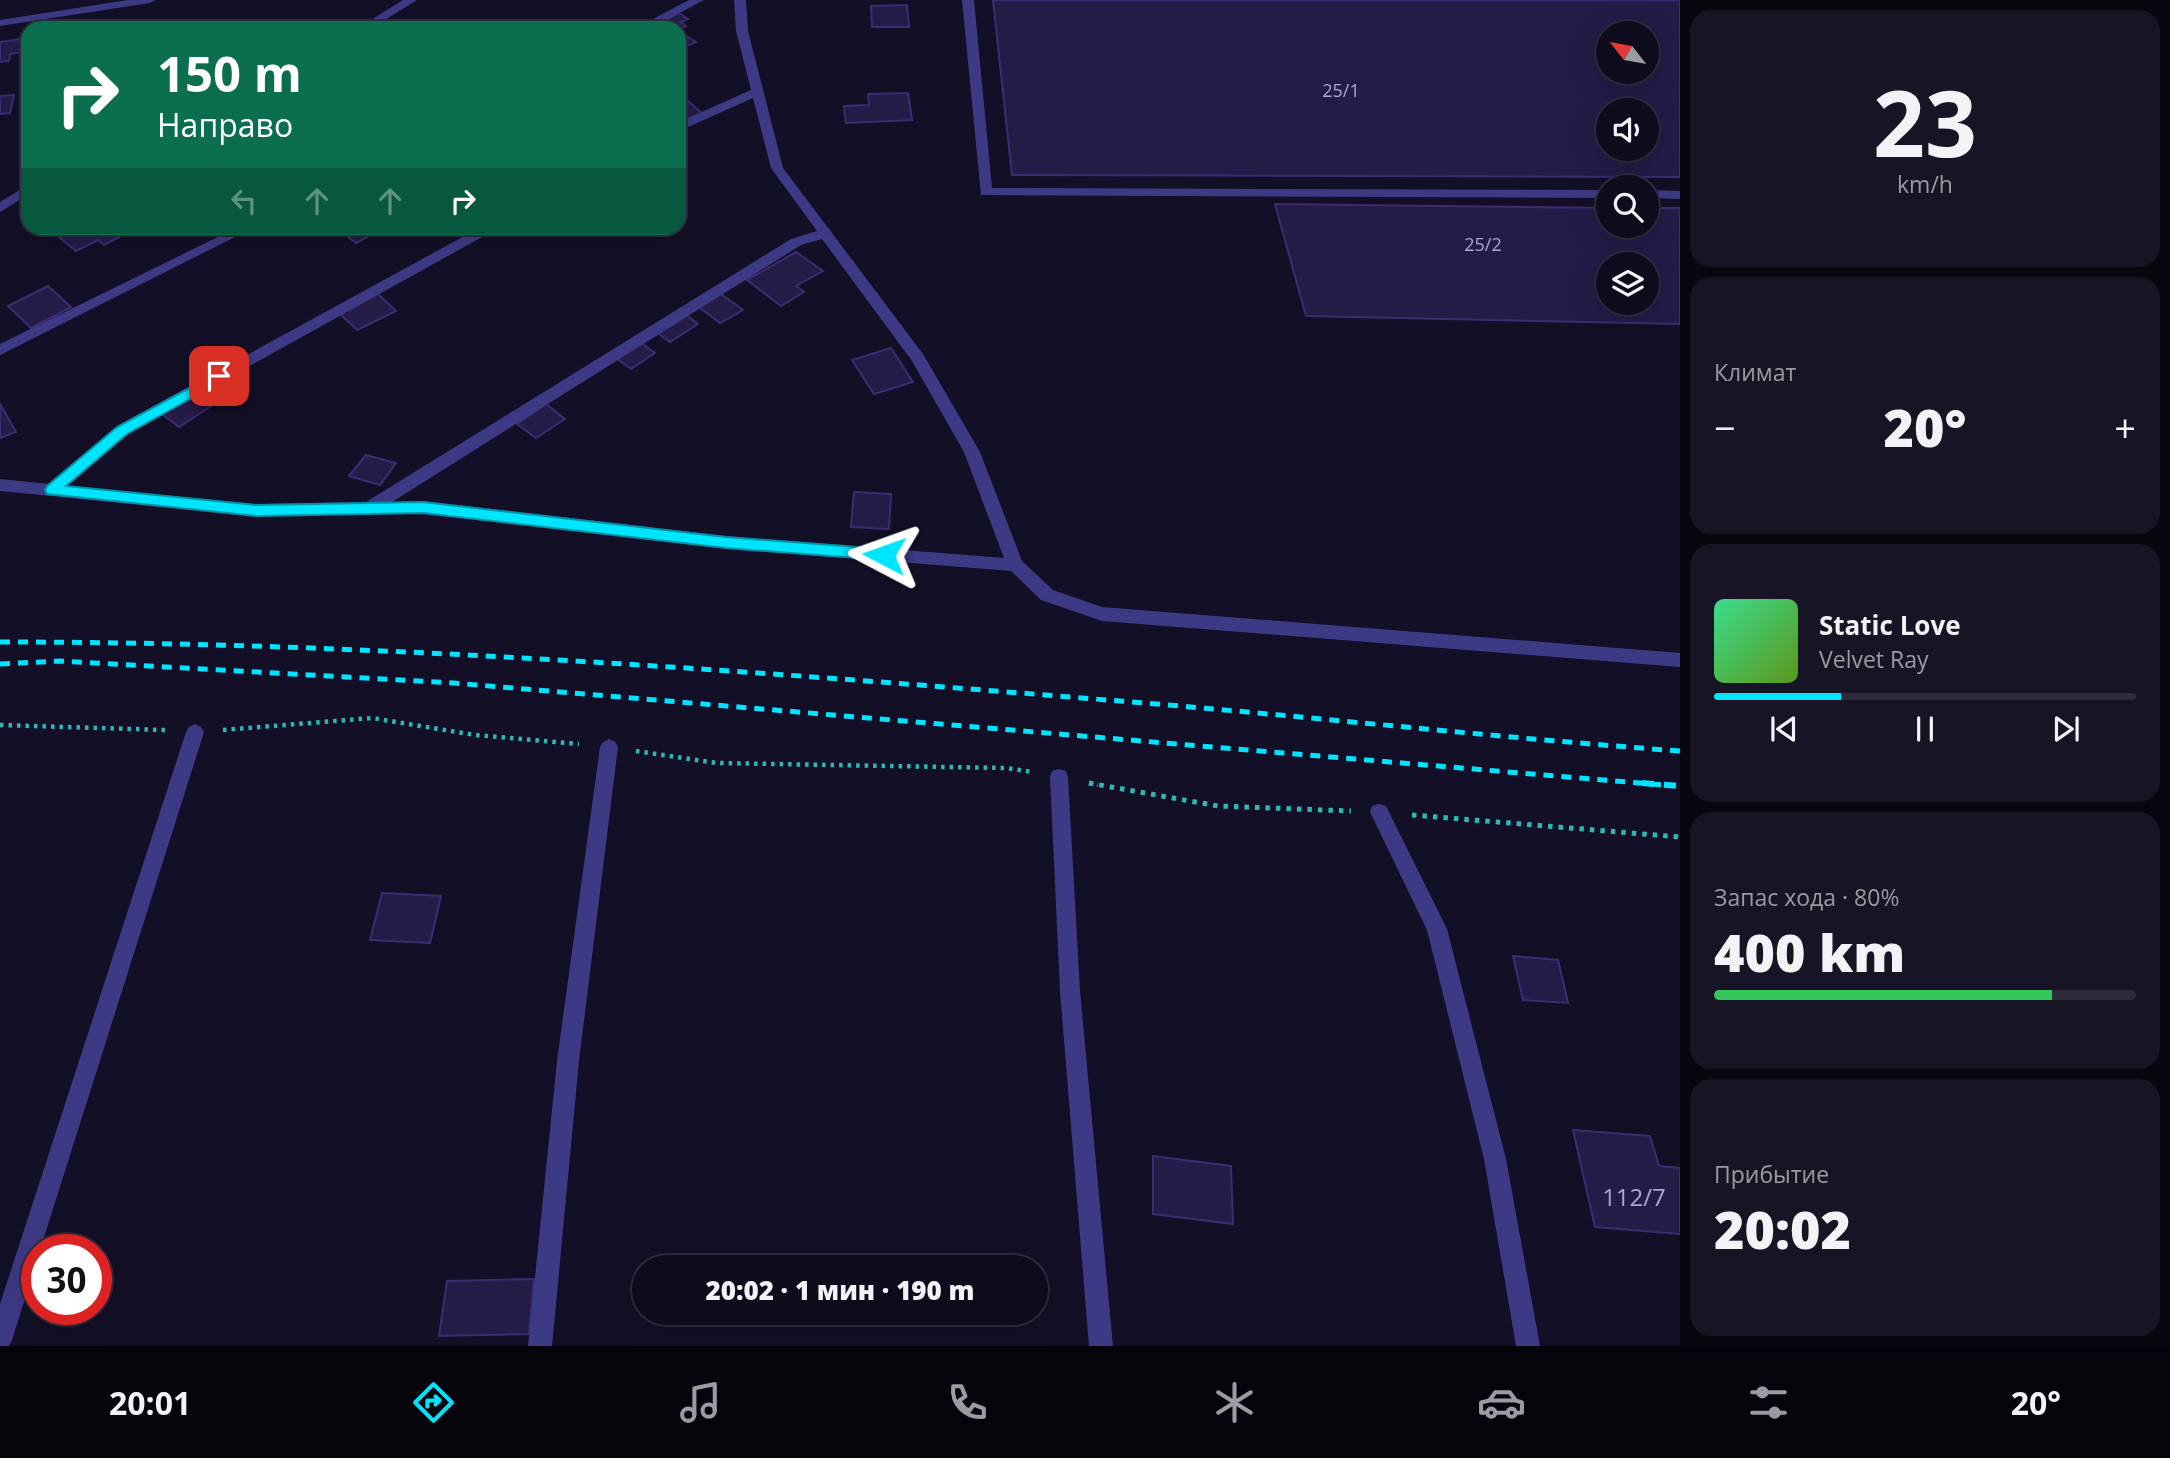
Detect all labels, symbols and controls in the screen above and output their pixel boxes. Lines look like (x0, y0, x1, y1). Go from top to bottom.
north arrow (1596, 21, 1659, 84)
map controls (1596, 21, 1659, 315)
text: 150 m (157, 40, 302, 106)
icon: right (42, 49, 133, 140)
text: 23 (1873, 60, 1977, 184)
house number: 25/1 (1322, 78, 1360, 102)
button: sound (1596, 98, 1659, 161)
text: Направо (157, 103, 293, 146)
text: km/h (1897, 168, 1953, 200)
button: search (1596, 175, 1659, 238)
icon: left (225, 182, 263, 220)
icon: ahead (298, 182, 336, 220)
icon: ahead (371, 182, 409, 220)
icon: right (444, 182, 482, 220)
house number: 25/2 (1464, 232, 1502, 256)
button: layers (1596, 252, 1659, 315)
pin (189, 346, 249, 406)
text: Климат (1714, 356, 1796, 388)
icon: arrive (200, 357, 238, 395)
text: 20° (1884, 391, 1966, 462)
text: − (1714, 401, 1736, 453)
text: + (2114, 401, 2136, 453)
position arrow (847, 518, 921, 592)
text: Static Love (1819, 607, 1961, 643)
text: Velvet Ray (1819, 643, 1929, 675)
icon: previous (1765, 710, 1803, 748)
icon: pause (1906, 710, 1944, 748)
icon: next (2047, 710, 2085, 748)
text: Запас хода · 80% (1714, 881, 1899, 913)
text: 400 km (1714, 916, 1905, 987)
text: Прибытие (1714, 1158, 1829, 1190)
house number: 112/7 (1602, 1180, 1666, 1213)
text: 20:02 (1714, 1193, 1851, 1264)
speed limit sign: 30 (21, 1234, 112, 1325)
text: 20:02 · 1 мин · 190 m (705, 1272, 975, 1308)
icon: directions (409, 1378, 458, 1427)
icon: music (676, 1378, 725, 1427)
icon: phone (943, 1378, 992, 1427)
icon: climate (1210, 1378, 1259, 1427)
icon: car (1477, 1378, 1526, 1427)
icon: filters (1744, 1378, 1793, 1427)
text: 20:01 (109, 1381, 191, 1424)
text: 20° (2011, 1381, 2061, 1424)

